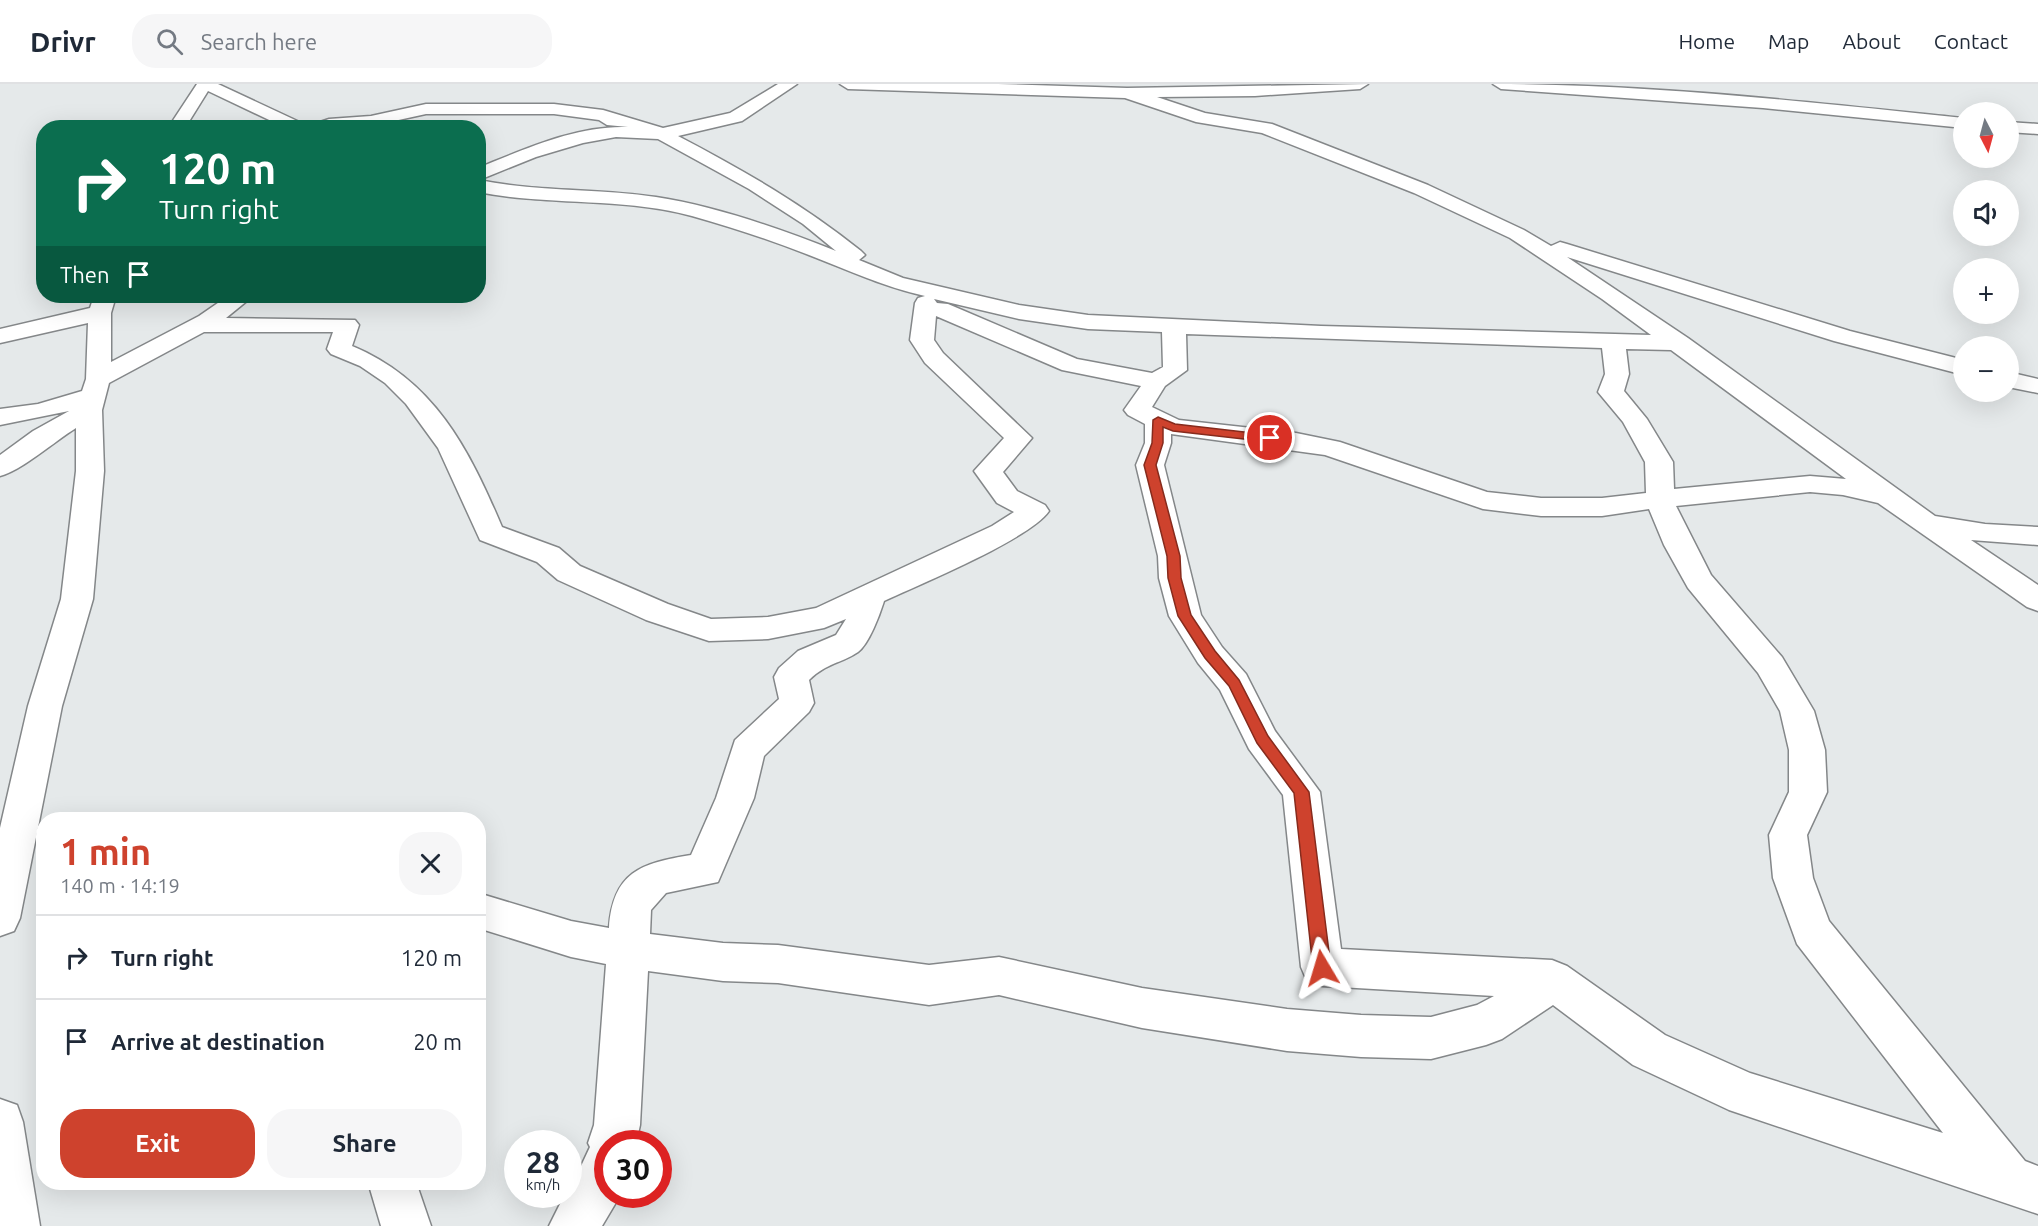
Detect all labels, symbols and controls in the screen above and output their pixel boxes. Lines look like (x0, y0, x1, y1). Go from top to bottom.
search box (132, 14, 552, 68)
icon: search (153, 25, 186, 58)
text: Drivr (30, 26, 96, 57)
text: Search here (201, 29, 317, 54)
text: Home (1678, 29, 1735, 53)
text: Map (1768, 29, 1809, 53)
text: About (1842, 29, 1901, 53)
text: Contact (1934, 29, 2008, 53)
north arrow (1953, 102, 2019, 168)
map controls (1953, 102, 2019, 402)
icon: right (60, 144, 138, 222)
text: 120 m (159, 145, 276, 192)
button: sound (1953, 180, 2019, 246)
text: Turn right (159, 194, 279, 224)
icon: arrive (122, 258, 155, 291)
button: + (1953, 258, 2019, 324)
text: Then (60, 262, 110, 287)
button: − (1953, 336, 2019, 402)
pin (1244, 412, 1295, 463)
icon: arrive (1253, 421, 1286, 454)
text: 1 min (60, 831, 151, 872)
button: close (399, 832, 462, 895)
text: 140 m · 14:19 (60, 874, 180, 897)
position arrow (1290, 936, 1354, 1000)
icon: right (60, 941, 93, 974)
text: Turn right (111, 945, 213, 970)
text: 120 m (401, 945, 462, 970)
icon: arrive (60, 1025, 93, 1058)
text: Arrive at destination (111, 1029, 325, 1054)
text: 20 m (413, 1029, 462, 1054)
button: Exit (60, 1109, 255, 1178)
button: Share (267, 1109, 462, 1178)
speed limit sign: 30 (594, 1130, 672, 1208)
text: 28 (526, 1145, 560, 1179)
text: km/h (526, 1176, 560, 1193)

